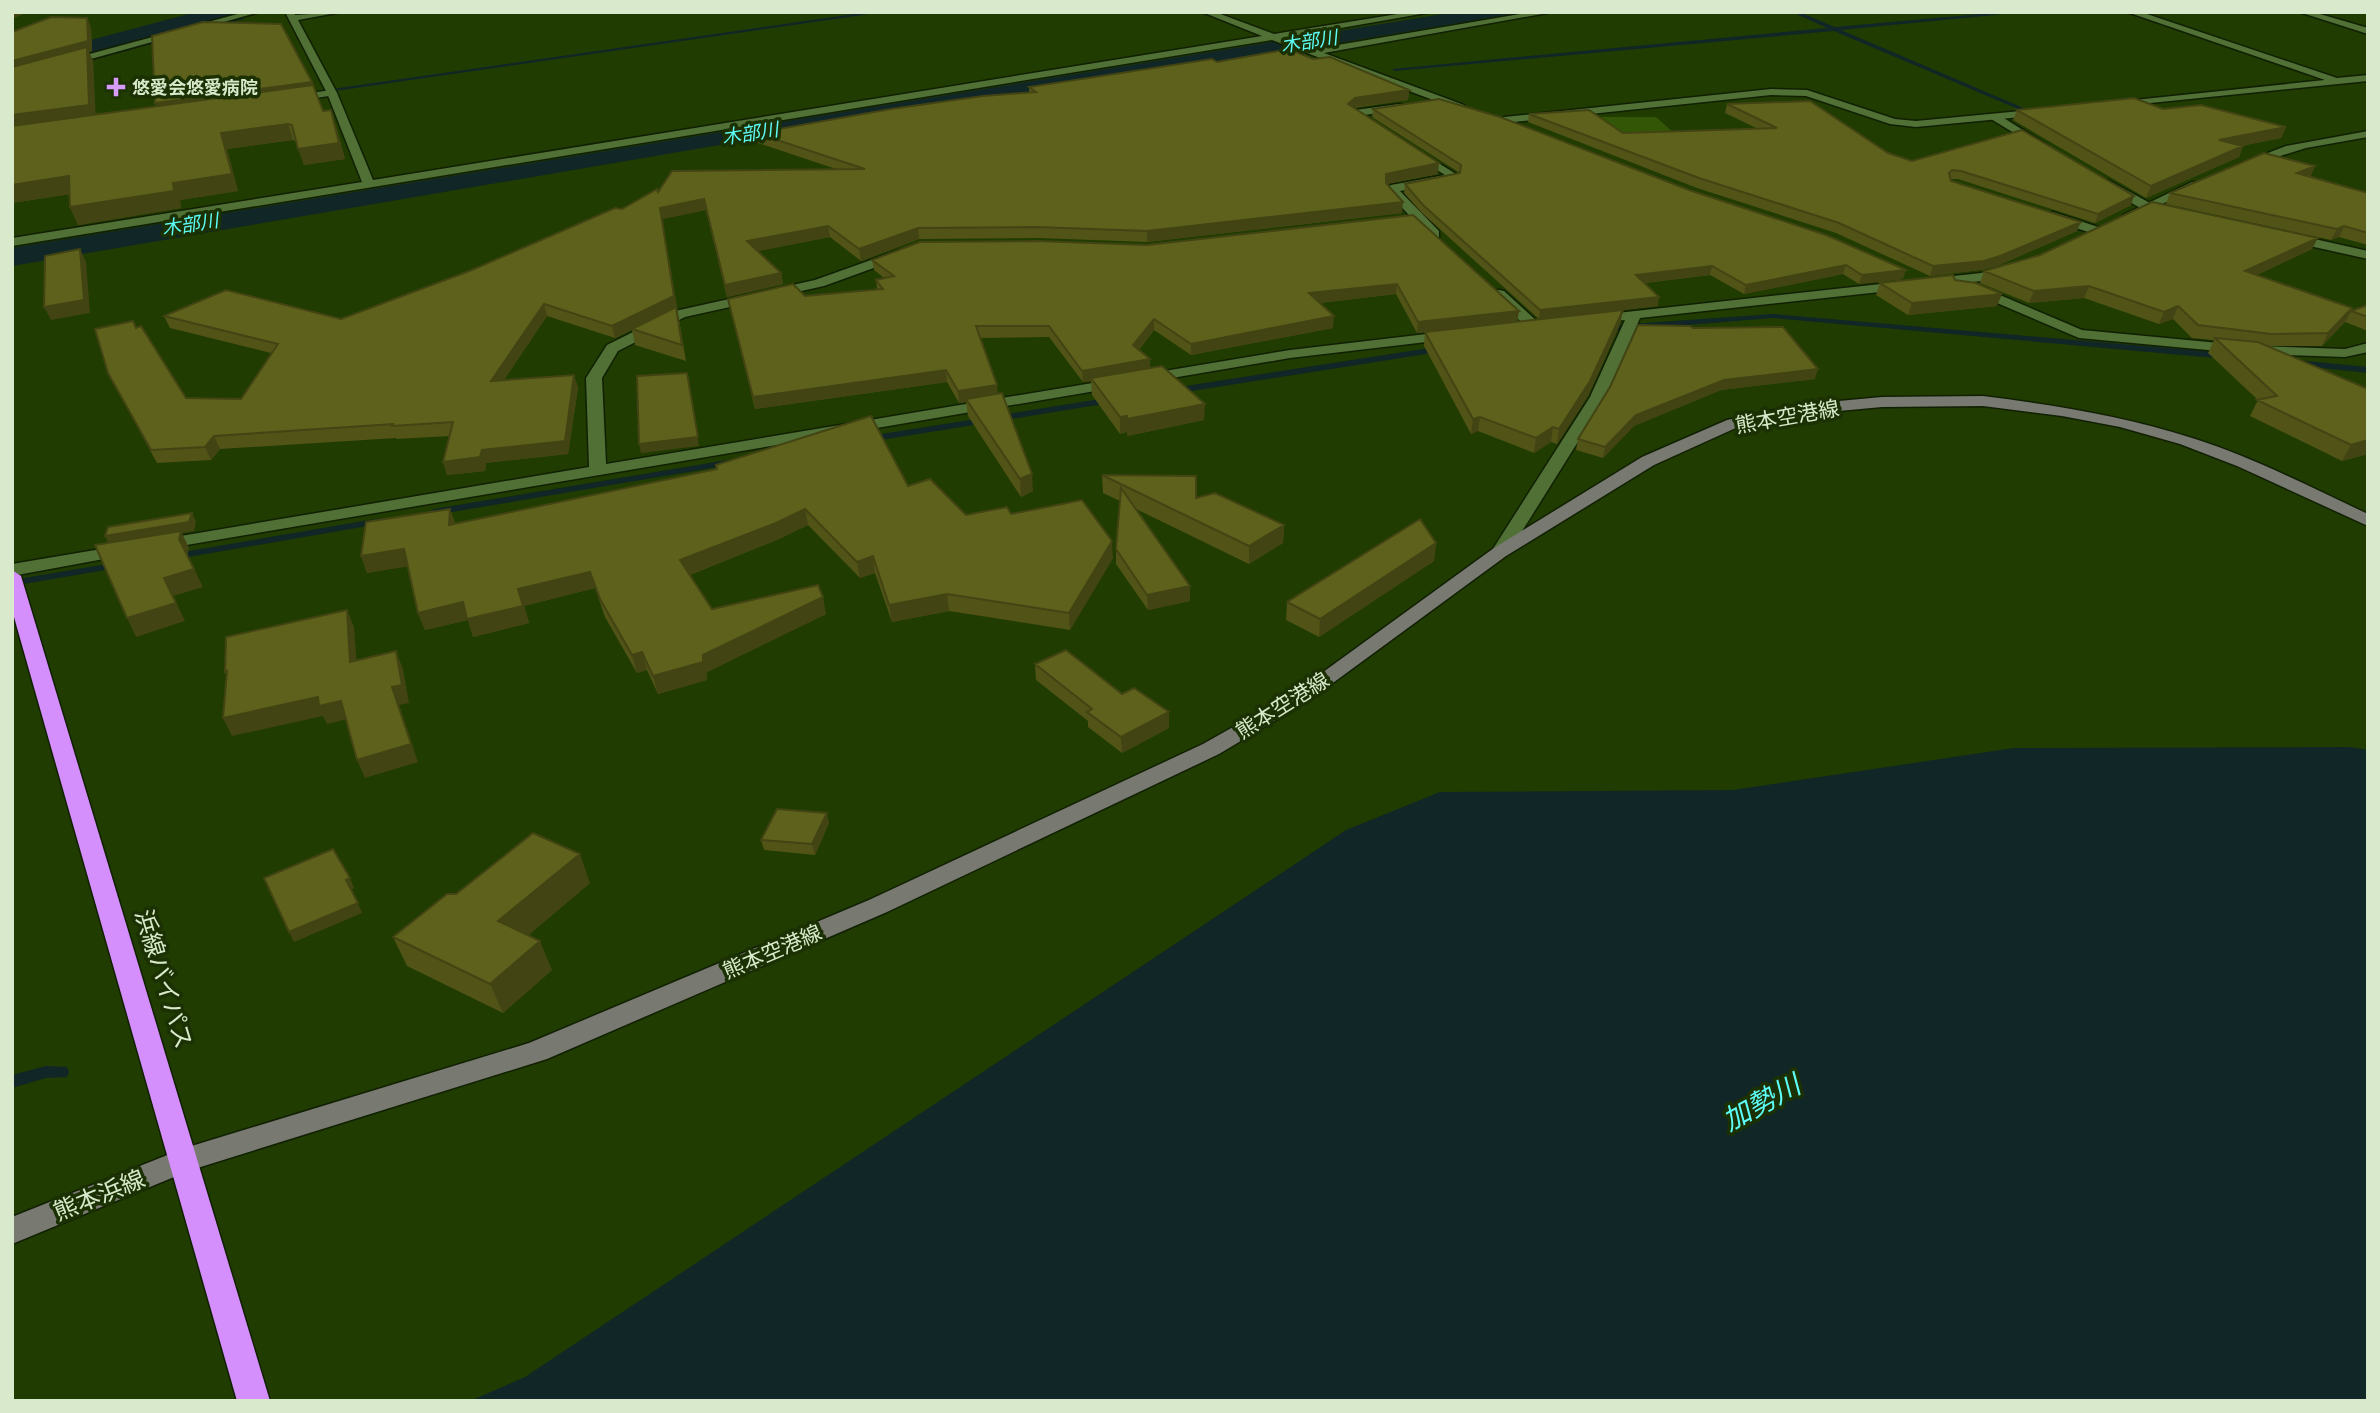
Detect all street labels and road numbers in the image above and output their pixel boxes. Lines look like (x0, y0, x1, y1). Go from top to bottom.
street label: 熊本空港線 (1733, 395, 1841, 437)
street label: 熊本空港線 (1231, 667, 1333, 743)
street label: 浜線バイパス (130, 906, 198, 1052)
street label: 熊本空港線 (719, 919, 825, 983)
street label: 熊本浜線 (49, 1165, 149, 1225)

